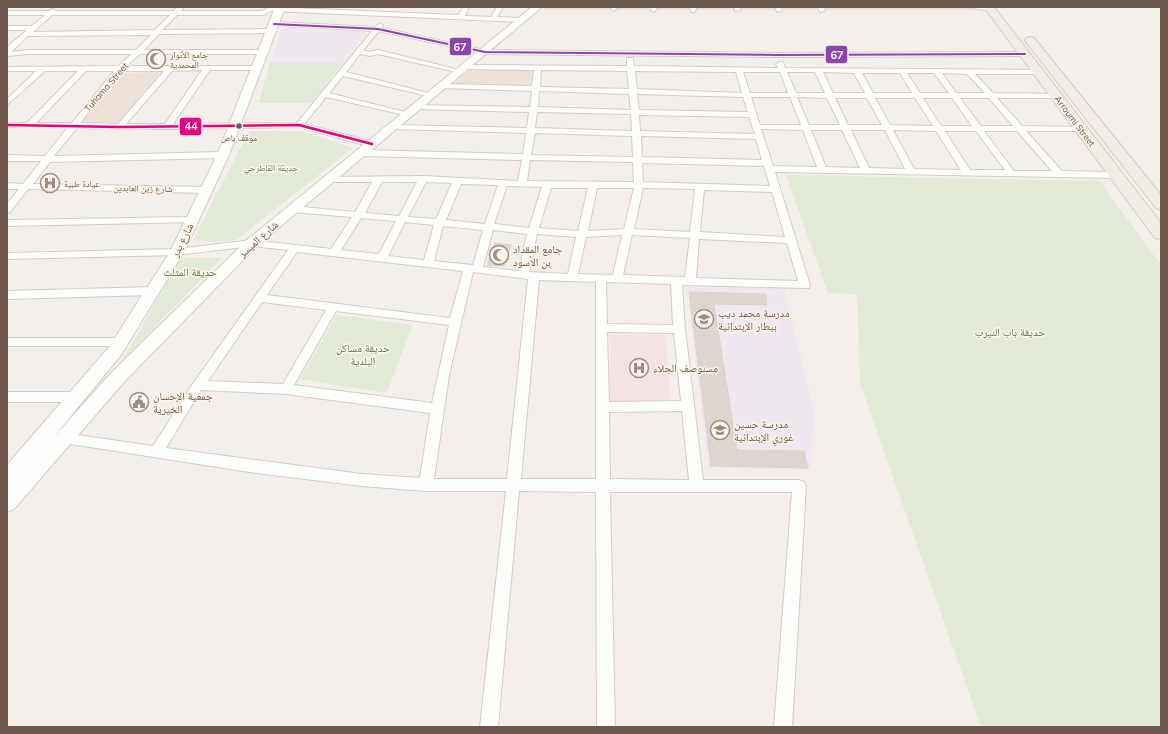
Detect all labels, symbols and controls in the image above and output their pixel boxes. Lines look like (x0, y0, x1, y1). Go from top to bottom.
line badge: 67 (449, 37, 472, 56)
text: 67 (453, 40, 467, 54)
line badge: 67 (825, 45, 848, 64)
mosque icon: جامع الأنوار المحمدية (145, 48, 167, 70)
text: 67 (830, 48, 844, 62)
place label: جامع الأنوار المحمدية (169, 49, 208, 70)
street label: Tuhama Street (82, 60, 130, 114)
street label: Arroumi Street (1052, 93, 1098, 149)
line badge: 44 (179, 117, 202, 136)
text: 44 (184, 119, 198, 133)
marker: موقف باص (234, 121, 244, 131)
place label: موقف باص (221, 132, 257, 143)
park label: حديقة القاطرجي (244, 162, 298, 175)
hospital icon: عيادة طبية (39, 172, 61, 194)
place label: عيادة طبية (64, 178, 100, 189)
street label: شارع زين العابدين (114, 182, 173, 195)
street label: شارع الميسر (234, 217, 281, 261)
street label: شارع بدر (167, 221, 196, 260)
place label: جامع المقداد بن الأسود (513, 242, 562, 269)
mosque icon: جامع المقداد بن الأسود (488, 244, 510, 266)
park label: حديقة المثلث (163, 265, 217, 279)
place label: مدرسة محمد ديب بيطار الإبتدائية (718, 306, 790, 333)
school or university icon: مدرسة محمد ديب بيطار الإبتدائية (693, 308, 715, 330)
park label: حديقة باب النيرب (975, 325, 1045, 339)
park label: حديقة مساكن البلدية (336, 341, 390, 368)
hospital icon: مسنوصف الجلاء (628, 357, 650, 379)
place label: مسنوصف الجلاء (653, 361, 718, 375)
place label: جمعية الإحسان الخيرية (153, 389, 213, 416)
public building icon: جمعية الإحسان الخيرية (128, 391, 150, 413)
place label: مدرسة حسين غوري الإبتدائية (734, 417, 794, 446)
school or university icon: مدرسة حسين غوري الإبتدائية (709, 419, 731, 441)

